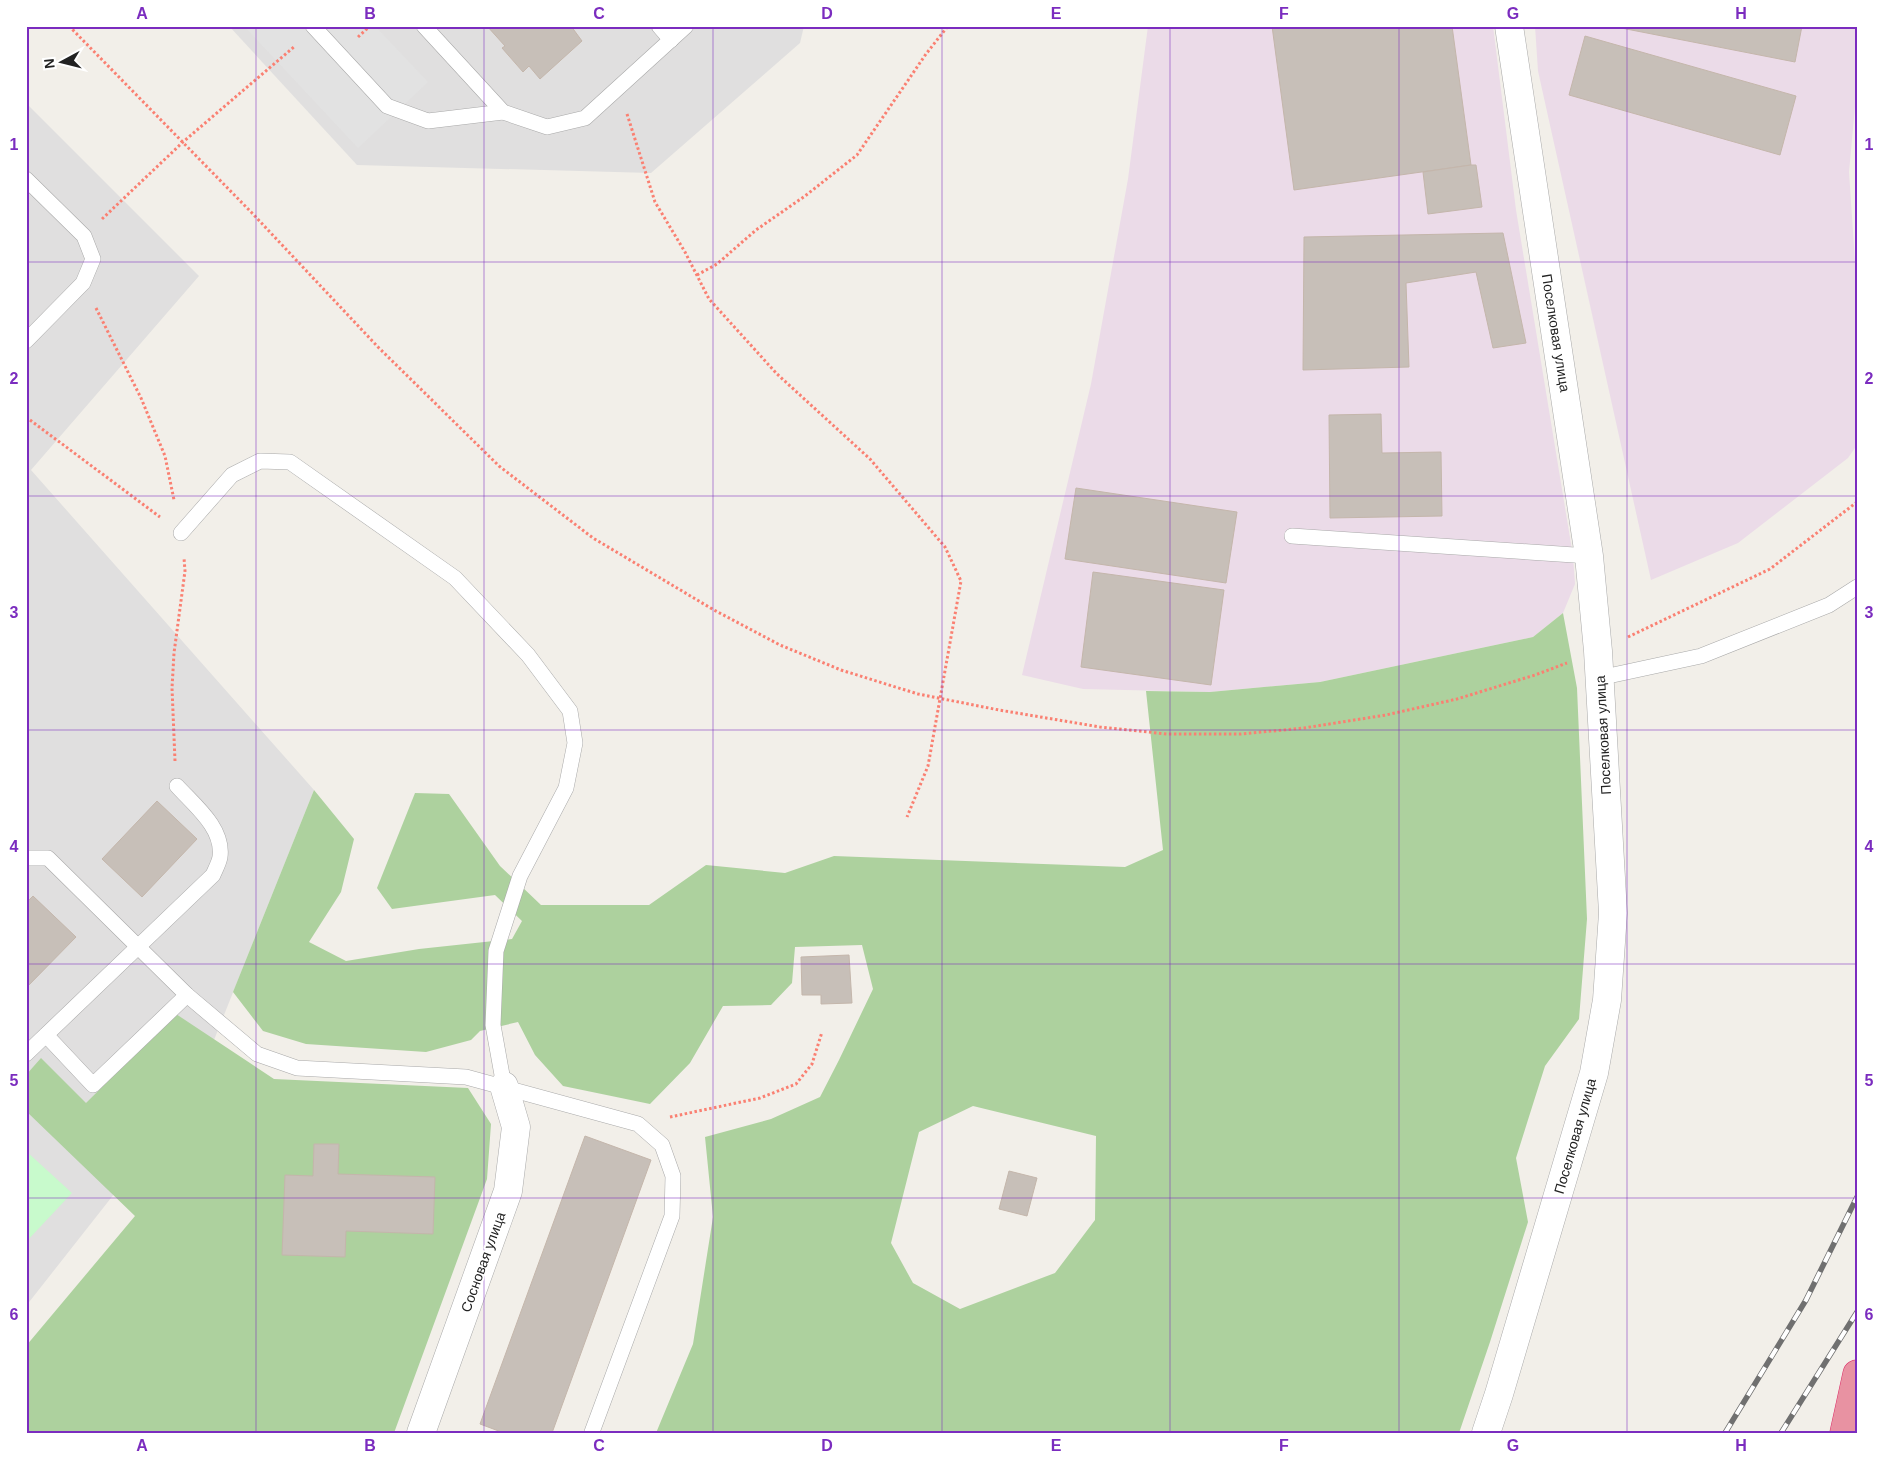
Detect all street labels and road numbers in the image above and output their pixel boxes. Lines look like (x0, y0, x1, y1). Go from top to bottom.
street label: Поселковая улица (1539, 273, 1573, 393)
street label: Поселковая улица (1592, 675, 1614, 795)
street label: Поселковая улица (1551, 1076, 1599, 1196)
street label: Сосновая улица (457, 1210, 509, 1314)

